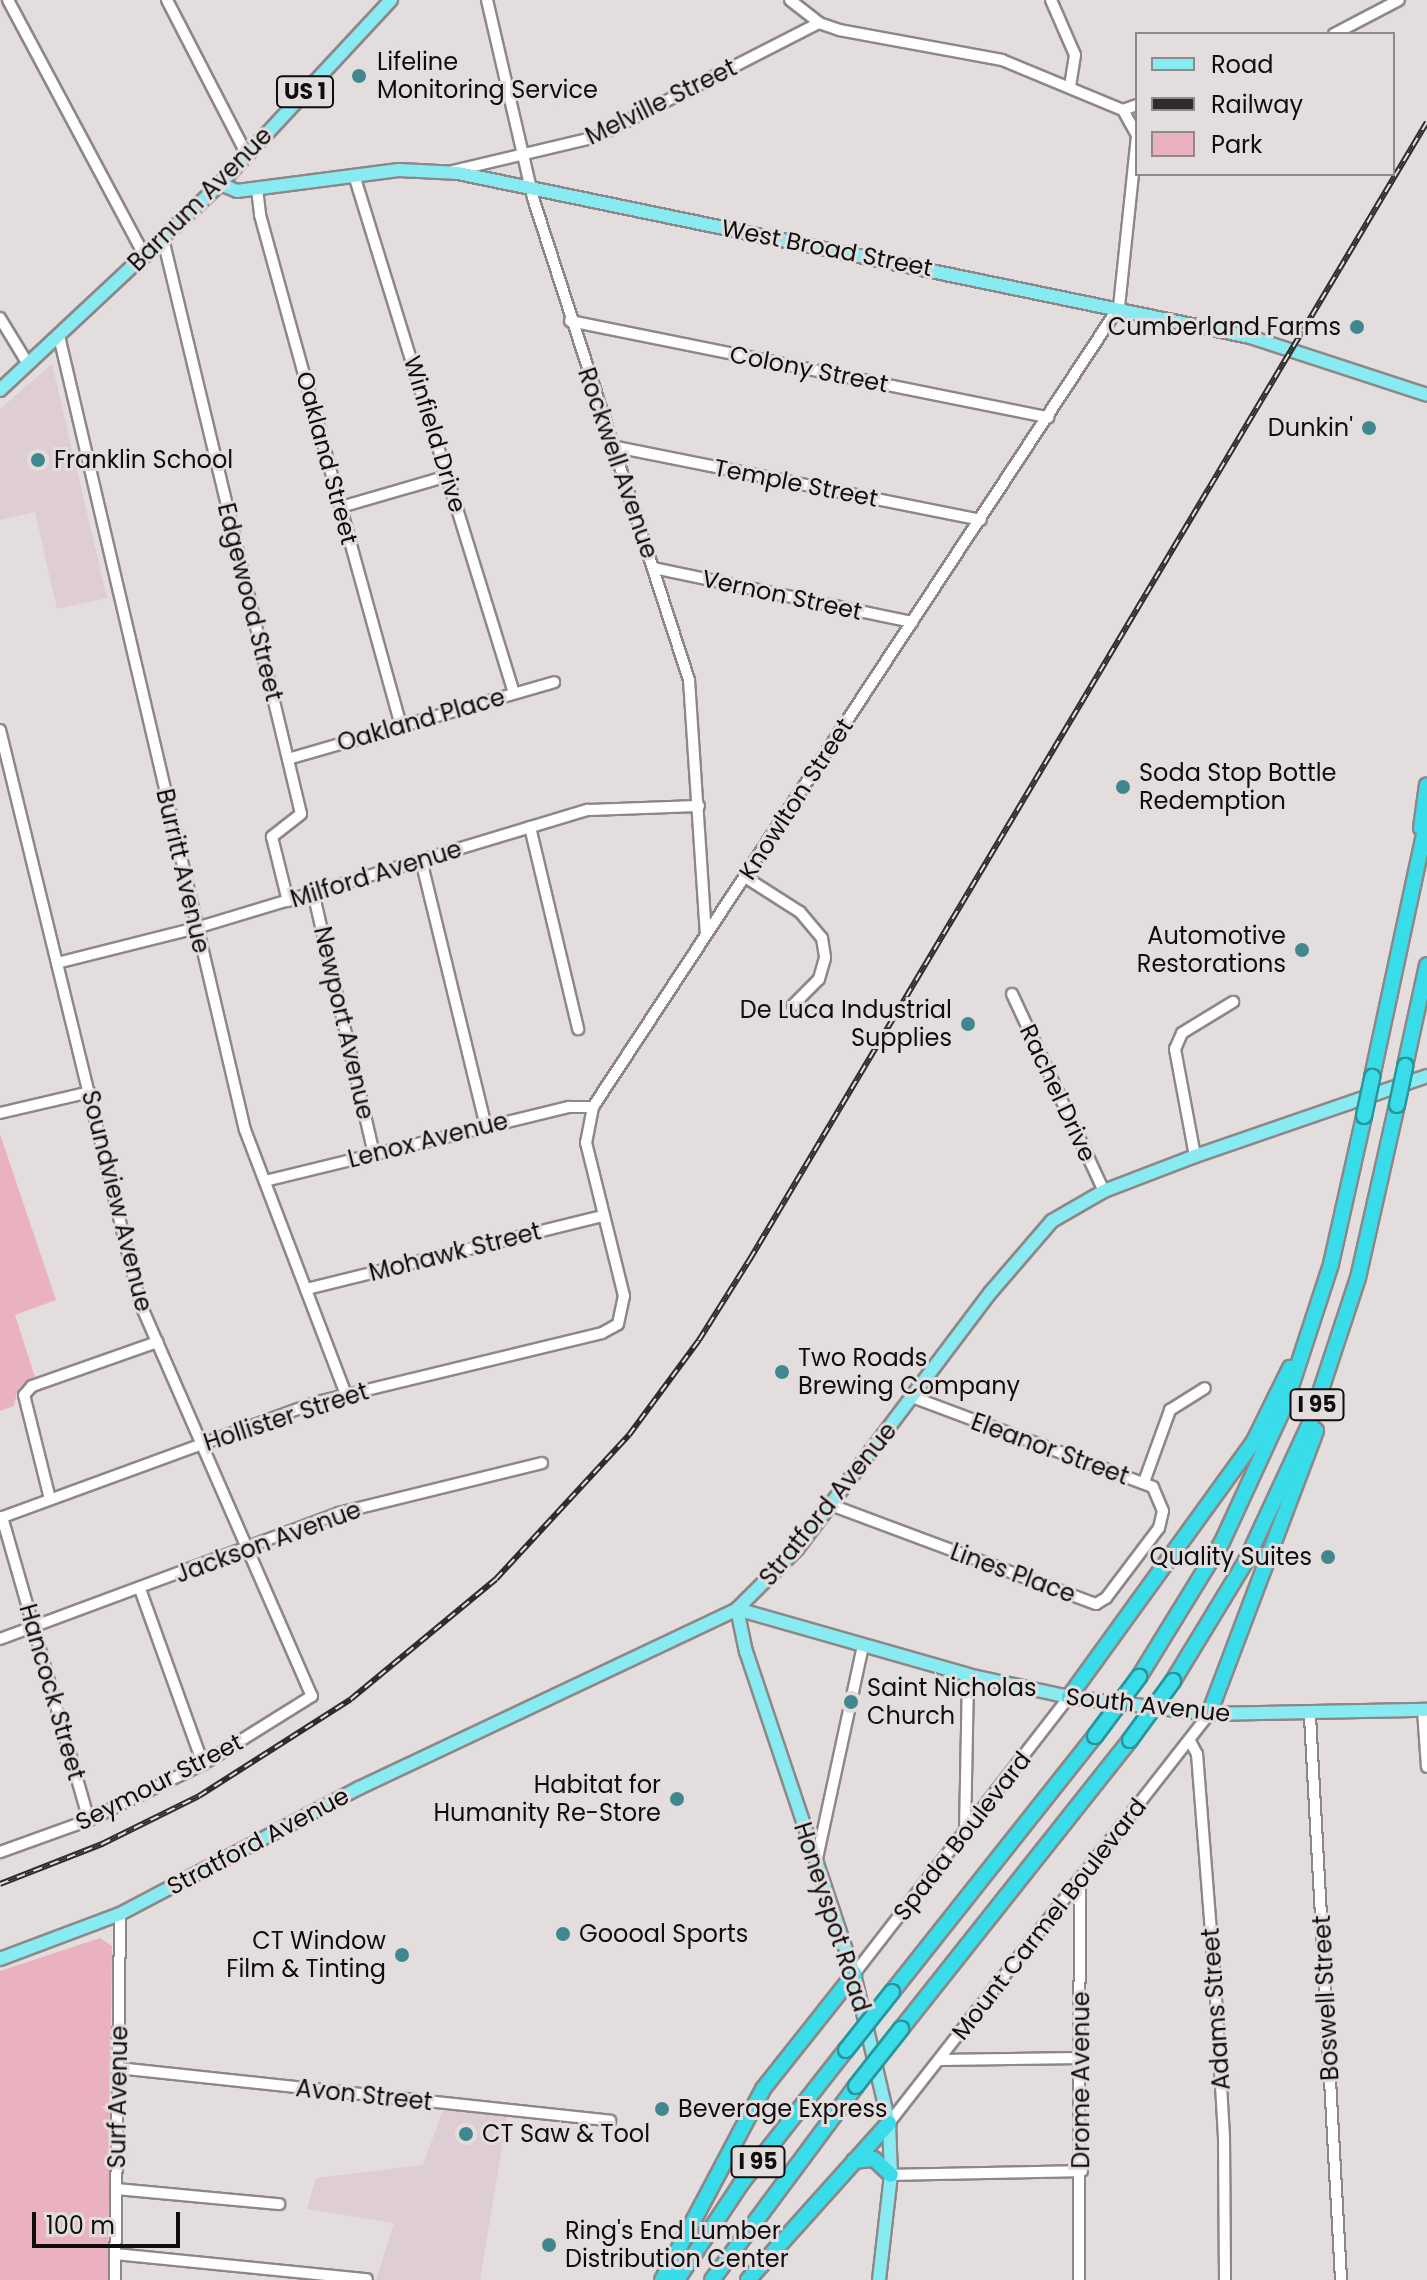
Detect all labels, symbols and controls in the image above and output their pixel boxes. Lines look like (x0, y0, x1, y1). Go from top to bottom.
legend (1135, 32, 1395, 176)
place label: Lifeline Monitoring Service (377, 48, 598, 104)
text: Road (1211, 48, 1273, 81)
street label: Melville Street (581, 53, 741, 151)
marker: Lifeline Monitoring Service (348, 65, 370, 87)
road number: US 1 (275, 74, 335, 110)
text: Railway (1211, 88, 1303, 121)
street label: Barnum Avenue (122, 121, 278, 277)
text: Park (1211, 128, 1262, 161)
street label: West Broad Street (719, 213, 935, 283)
place label: Cumberland Farms (1108, 313, 1341, 341)
marker: Cumberland Farms (1348, 318, 1366, 336)
street label: Colony Street (727, 340, 891, 398)
street label: Winfield Drive (398, 352, 472, 516)
street label: Rockwell Avenue (572, 364, 664, 562)
street label: Oakland Street (290, 368, 364, 548)
place label: Dunkin' (1268, 414, 1353, 442)
marker: Dunkin' (1360, 419, 1378, 437)
place label: Franklin School (54, 446, 233, 474)
marker: Franklin School (29, 451, 47, 469)
street label: Temple Street (712, 453, 880, 513)
street label: Edgewood Street (211, 500, 289, 704)
street label: Vernon Street (699, 564, 865, 626)
street label: Oakland Place (334, 682, 508, 758)
street label: Knowlton Street (733, 713, 859, 885)
place label: Soda Stop Bottle Redemption (1139, 759, 1336, 815)
marker: Soda Stop Bottle Redemption (1114, 778, 1132, 796)
street label: Burritt Avenue (150, 786, 216, 956)
street label: Milford Avenue (287, 834, 465, 914)
place label: Automotive Restorations (1137, 922, 1286, 978)
street label: Newport Avenue (308, 924, 380, 1122)
marker: Automotive Restorations (1293, 941, 1311, 959)
place label: De Luca Industrial Supplies (740, 996, 952, 1052)
marker: De Luca Industrial Supplies (959, 1015, 977, 1033)
street label: Rachel Drive (1014, 1020, 1102, 1166)
street label: Soundview Avenue (76, 1087, 158, 1315)
street label: Lenox Avenue (345, 1106, 511, 1174)
street label: Mohawk Street (366, 1217, 544, 1287)
place label: Two Roads Brewing Company (798, 1344, 1020, 1400)
marker: Two Roads Brewing Company (773, 1363, 791, 1381)
street label: Hollister Street (200, 1377, 372, 1457)
road number: I 95 (1289, 1387, 1345, 1423)
street label: Eleanor Street (967, 1407, 1133, 1491)
street label: Stratford Avenue (753, 1417, 903, 1591)
street label: Jackson Avenue (171, 1495, 365, 1589)
street label: Lines Place (947, 1537, 1079, 1609)
place label: Quality Suites (1150, 1543, 1312, 1571)
marker: Quality Suites (1319, 1548, 1337, 1566)
street label: Hancock Street (13, 1601, 91, 1783)
place label: Saint Nicholas Church (867, 1674, 1036, 1730)
street label: South Avenue (1064, 1682, 1232, 1728)
marker: Saint Nicholas Church (842, 1693, 860, 1711)
street label: Seymour Street (71, 1728, 247, 1836)
street label: Spada Boulevard (887, 1746, 1037, 1926)
place label: Habitat for Humanity Re-Store (433, 1771, 661, 1827)
street label: Stratford Avenue (162, 1781, 354, 1901)
marker: Habitat for Humanity Re-Store (668, 1790, 686, 1808)
street label: Mount Carmel Boulevard (946, 1792, 1152, 2046)
street label: Honeyspot Road (788, 1819, 876, 2015)
street label: Boswell Street (1307, 1915, 1345, 2081)
place label: Goooal Sports (579, 1920, 748, 1948)
marker: Goooal Sports (554, 1925, 572, 1943)
place label: CT Window Film & Tinting (226, 1927, 386, 1983)
street label: Adams Street (1196, 1927, 1236, 2091)
marker: CT Window Film & Tinting (393, 1946, 411, 1964)
street label: Drome Avenue (1067, 1991, 1095, 2169)
street label: Surf Avenue (102, 2025, 134, 2169)
street label: Avon Street (294, 2074, 434, 2116)
place label: Beverage Express (678, 2095, 888, 2123)
marker: Beverage Express (653, 2100, 671, 2118)
place label: CT Saw & Tool (482, 2120, 650, 2148)
marker: CT Saw & Tool (457, 2125, 475, 2143)
road number: I 95 (730, 2144, 786, 2180)
scale bar (36, 2196, 184, 2246)
text: 100 m (46, 2209, 115, 2242)
place label: Ring's End Lumber Distribution Center (565, 2217, 789, 2273)
marker: Ring's End Lumber Distribution Center (540, 2236, 558, 2254)

